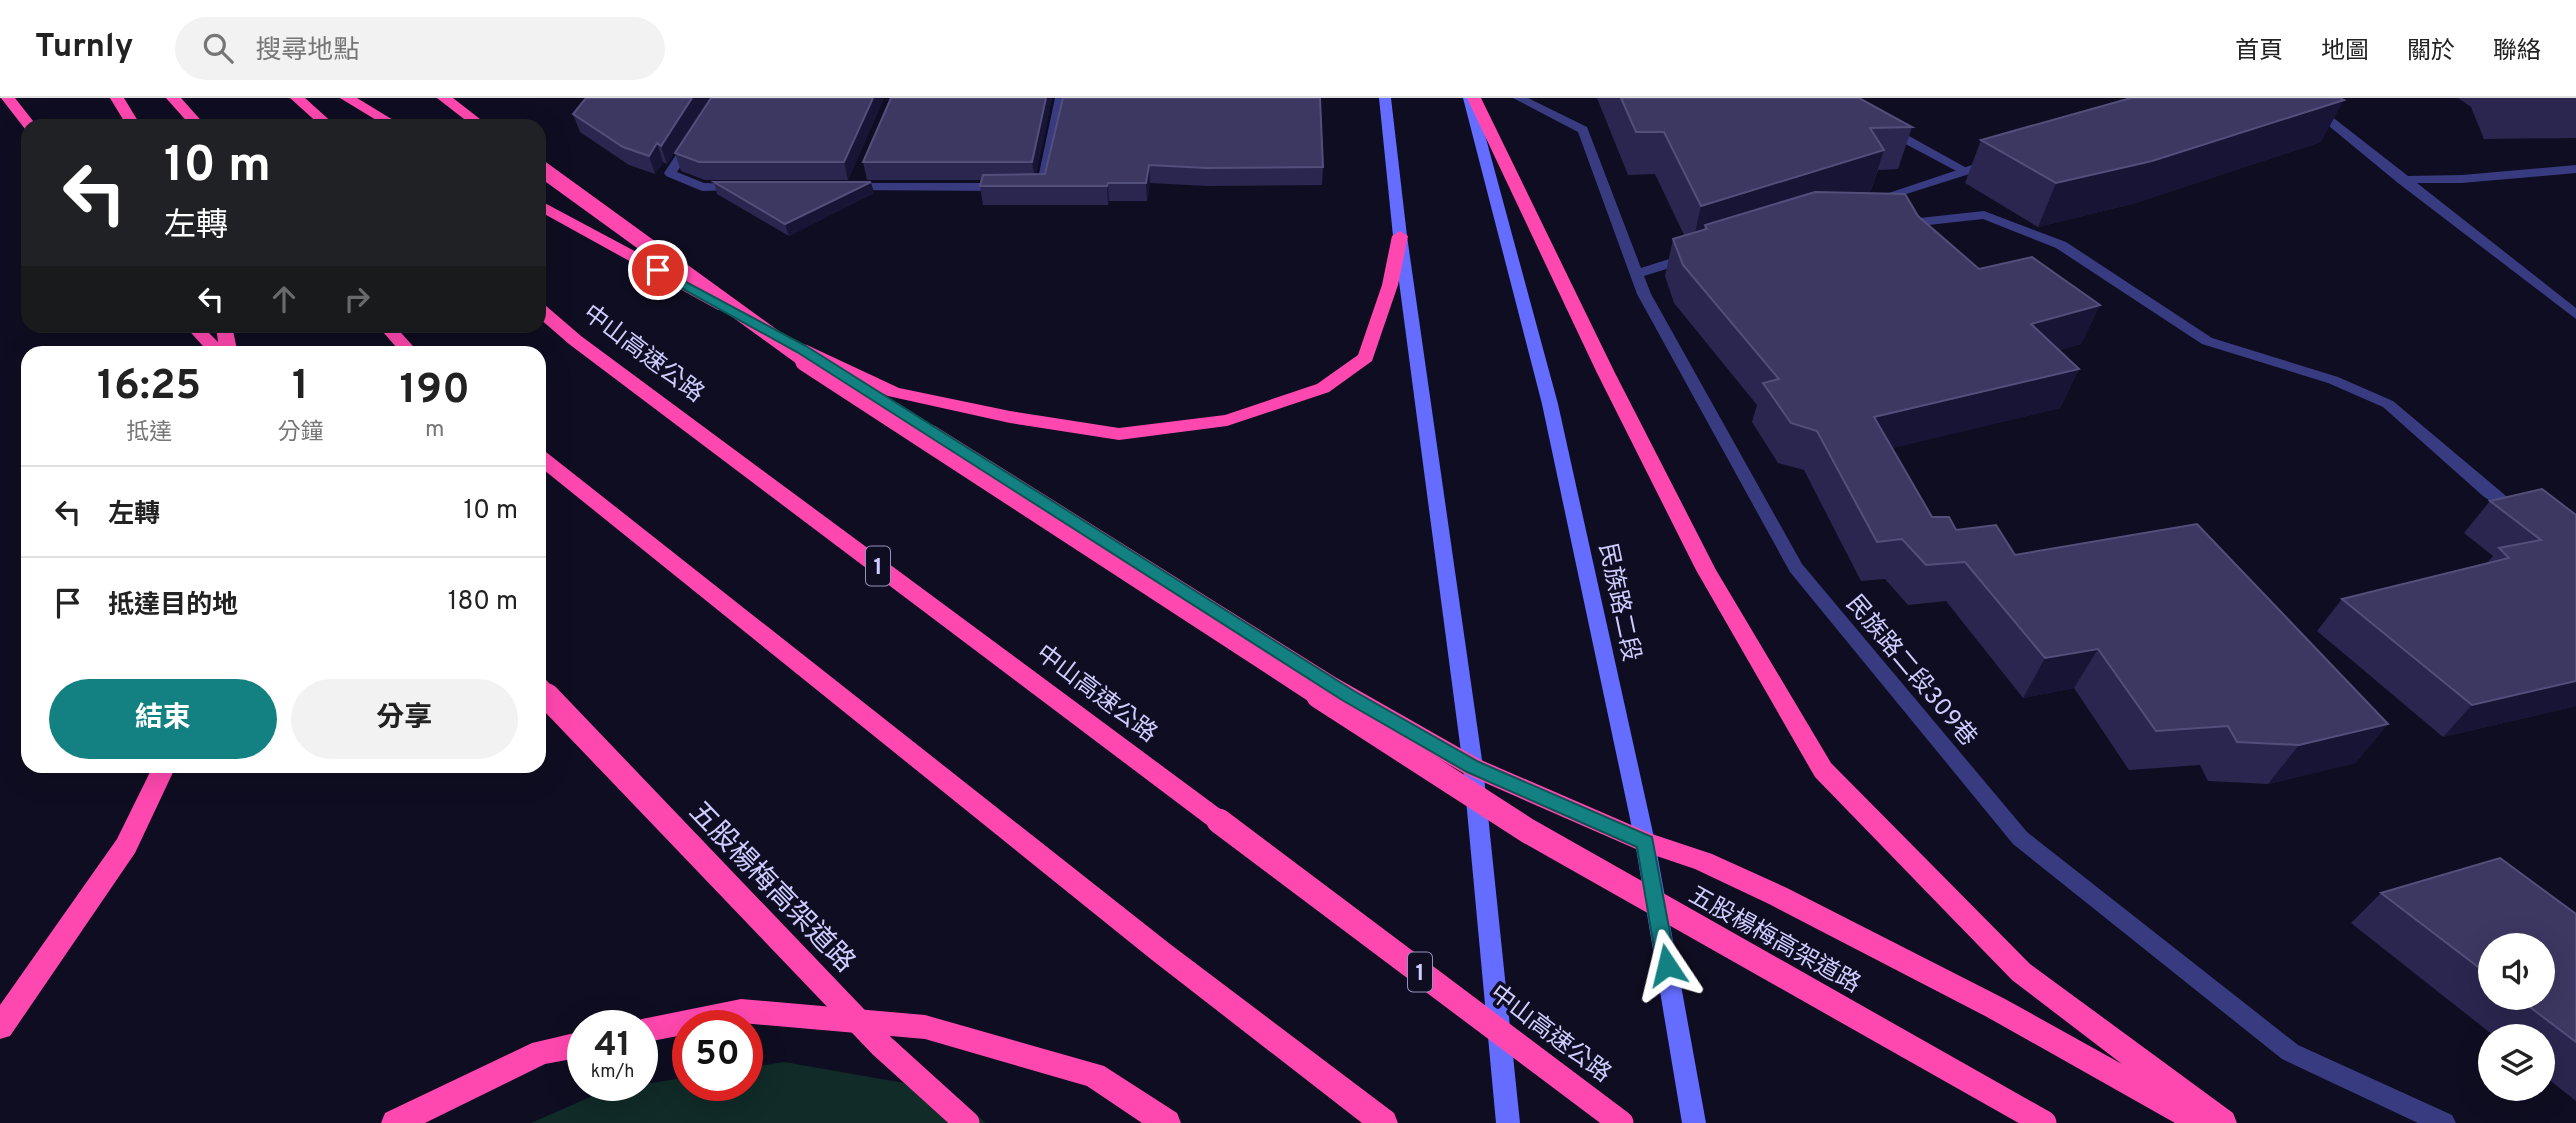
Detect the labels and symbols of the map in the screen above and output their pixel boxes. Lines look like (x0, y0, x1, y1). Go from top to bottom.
pin (628, 240, 688, 300)
street label: 中山高速公路 (576, 299, 709, 410)
street label: 民族路二段 (1591, 541, 1645, 664)
road number: 1 (866, 546, 890, 586)
street label: 民族路二段309巷 (1839, 590, 1982, 753)
street label: 中山高速公路 (1029, 639, 1162, 750)
street label: 五股楊梅高架道路 (680, 795, 862, 981)
street label: 五股楊梅高架道路 (1683, 881, 1865, 1000)
position arrow (1630, 928, 1704, 1002)
road number: 1 (1408, 952, 1432, 992)
street label: 中山高速公路 (1483, 979, 1616, 1090)
speed limit sign: 50 (672, 1010, 763, 1101)

